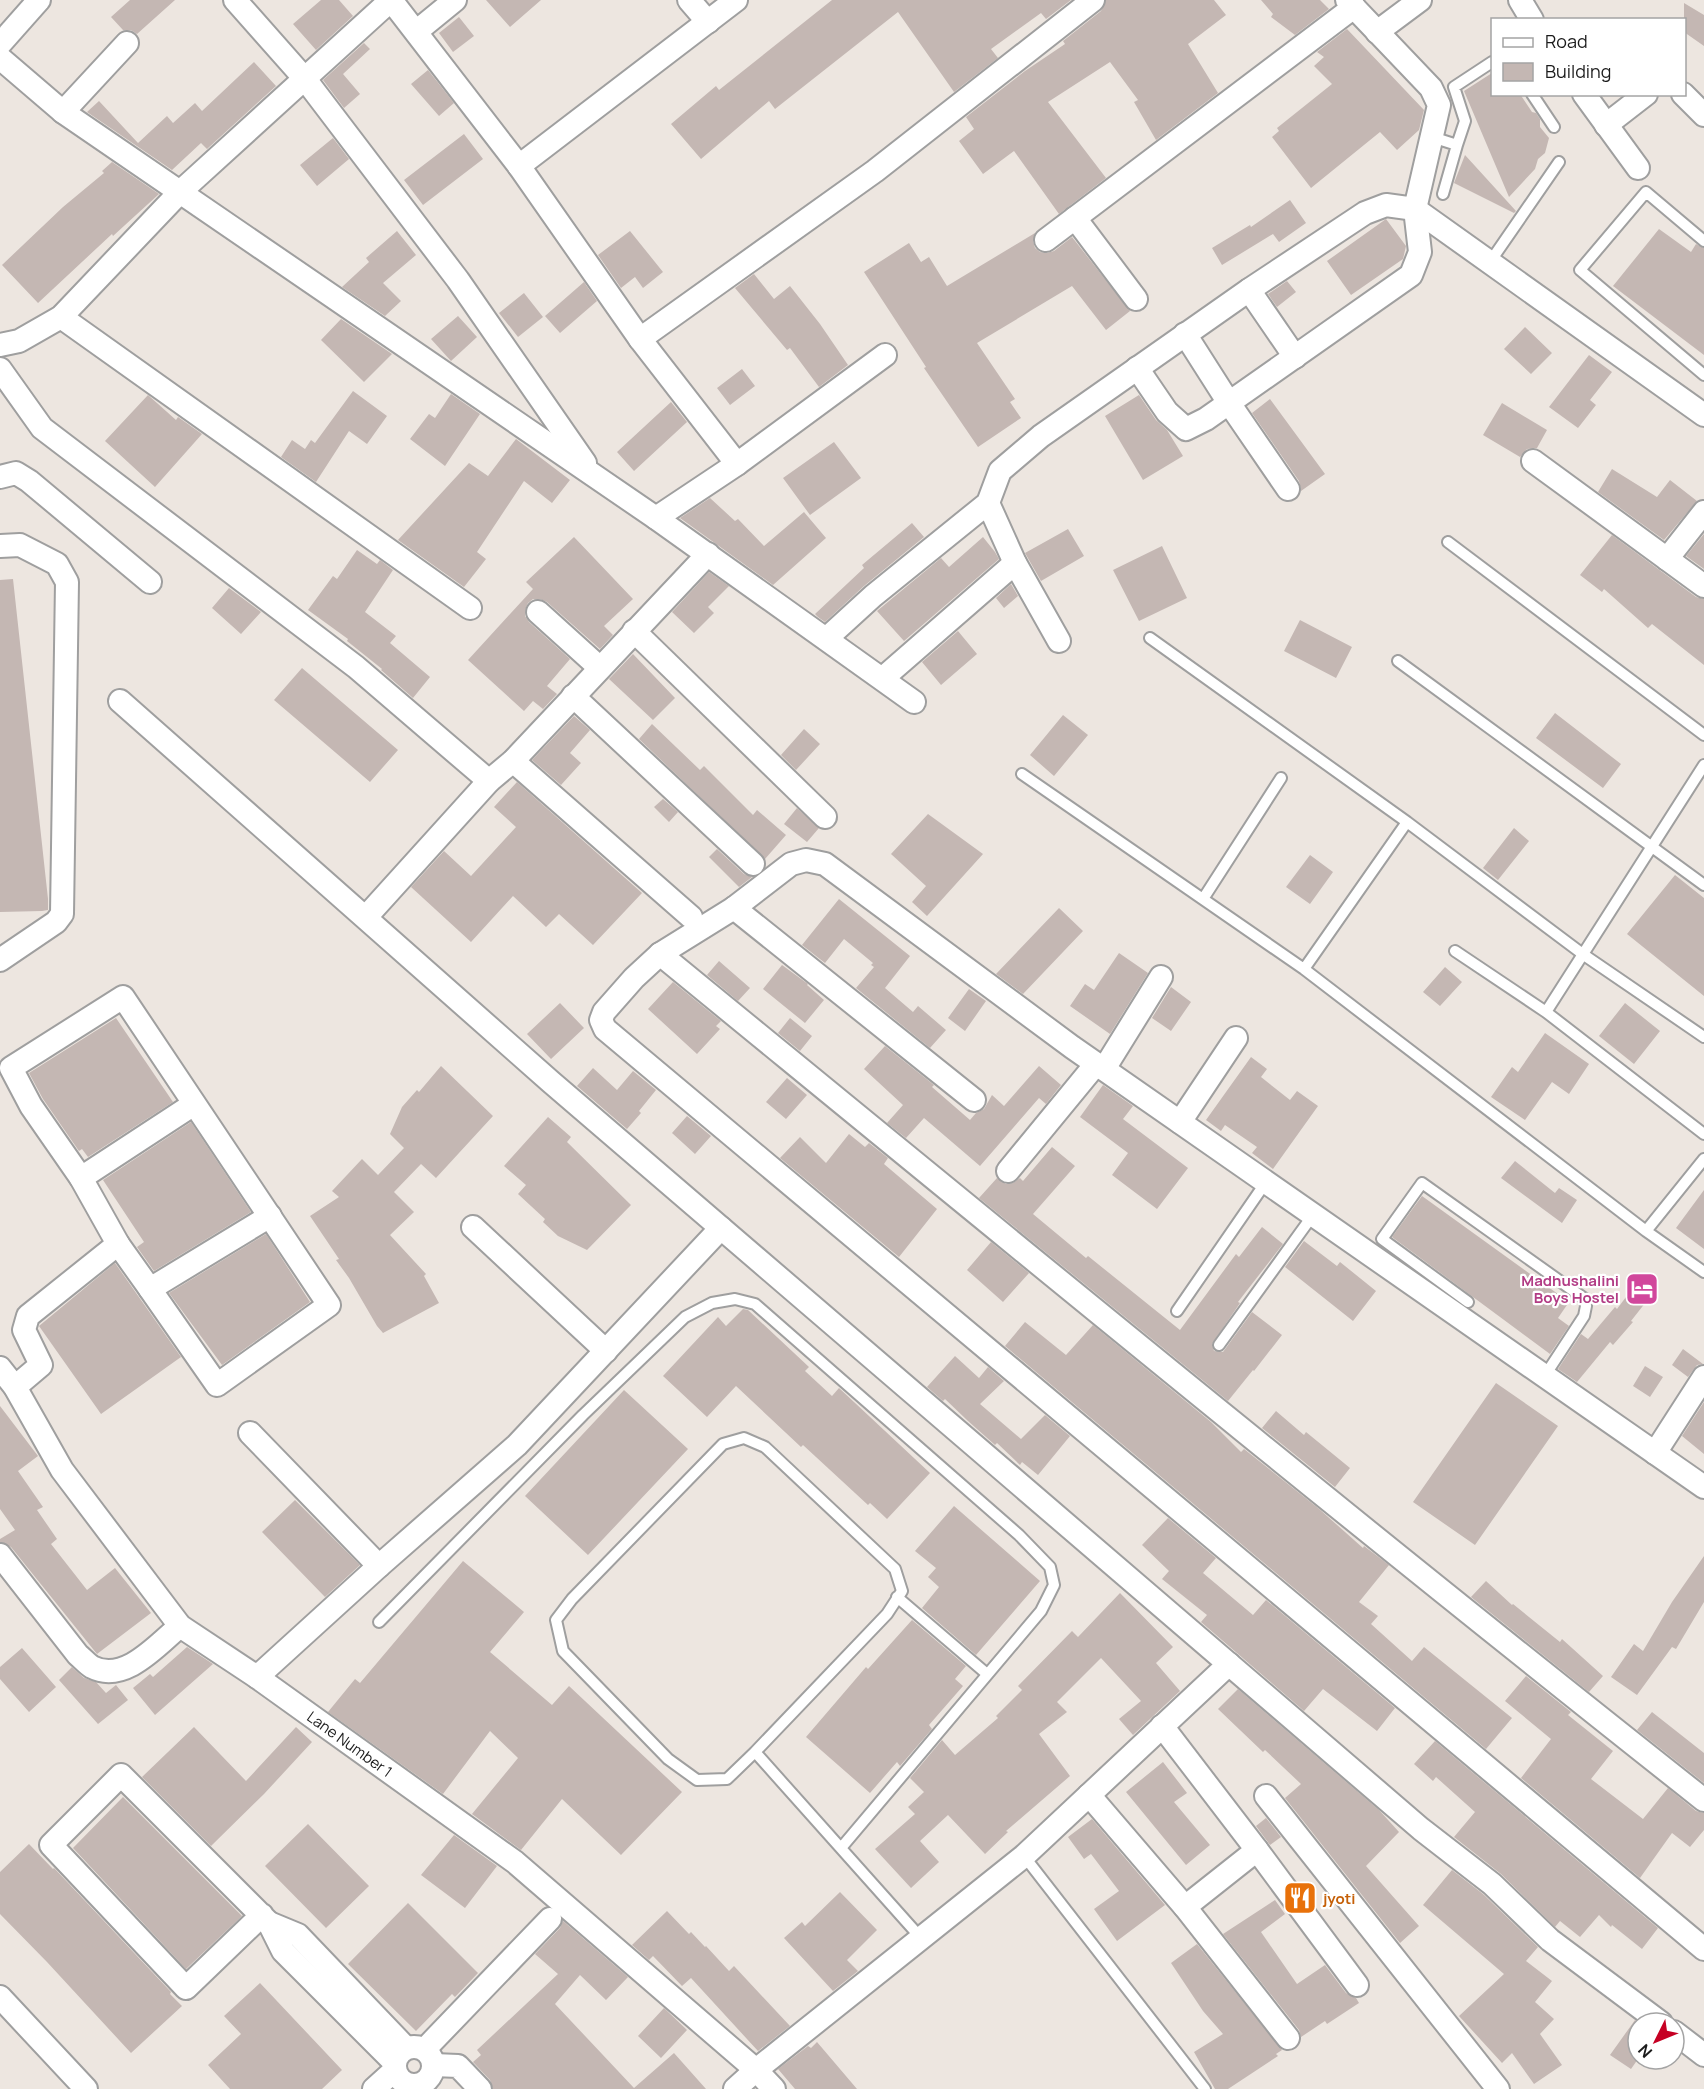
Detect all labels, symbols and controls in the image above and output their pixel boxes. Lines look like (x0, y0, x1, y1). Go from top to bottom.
legend (1491, 18, 1686, 96)
text: Road (1545, 29, 1588, 53)
text: Building (1545, 59, 1611, 83)
place label: Madhushalini Boys Hostel (1521, 1270, 1619, 1308)
hotel icon: Madhushalini Boys Hostel (1624, 1271, 1660, 1307)
street label: Lane Number 1 (303, 1706, 397, 1782)
restaurant icon: jyoti (1282, 1880, 1318, 1916)
place label: jyoti (1322, 1888, 1355, 1909)
north arrow (1626, 2011, 1686, 2071)
text: N (1633, 2040, 1657, 2063)

